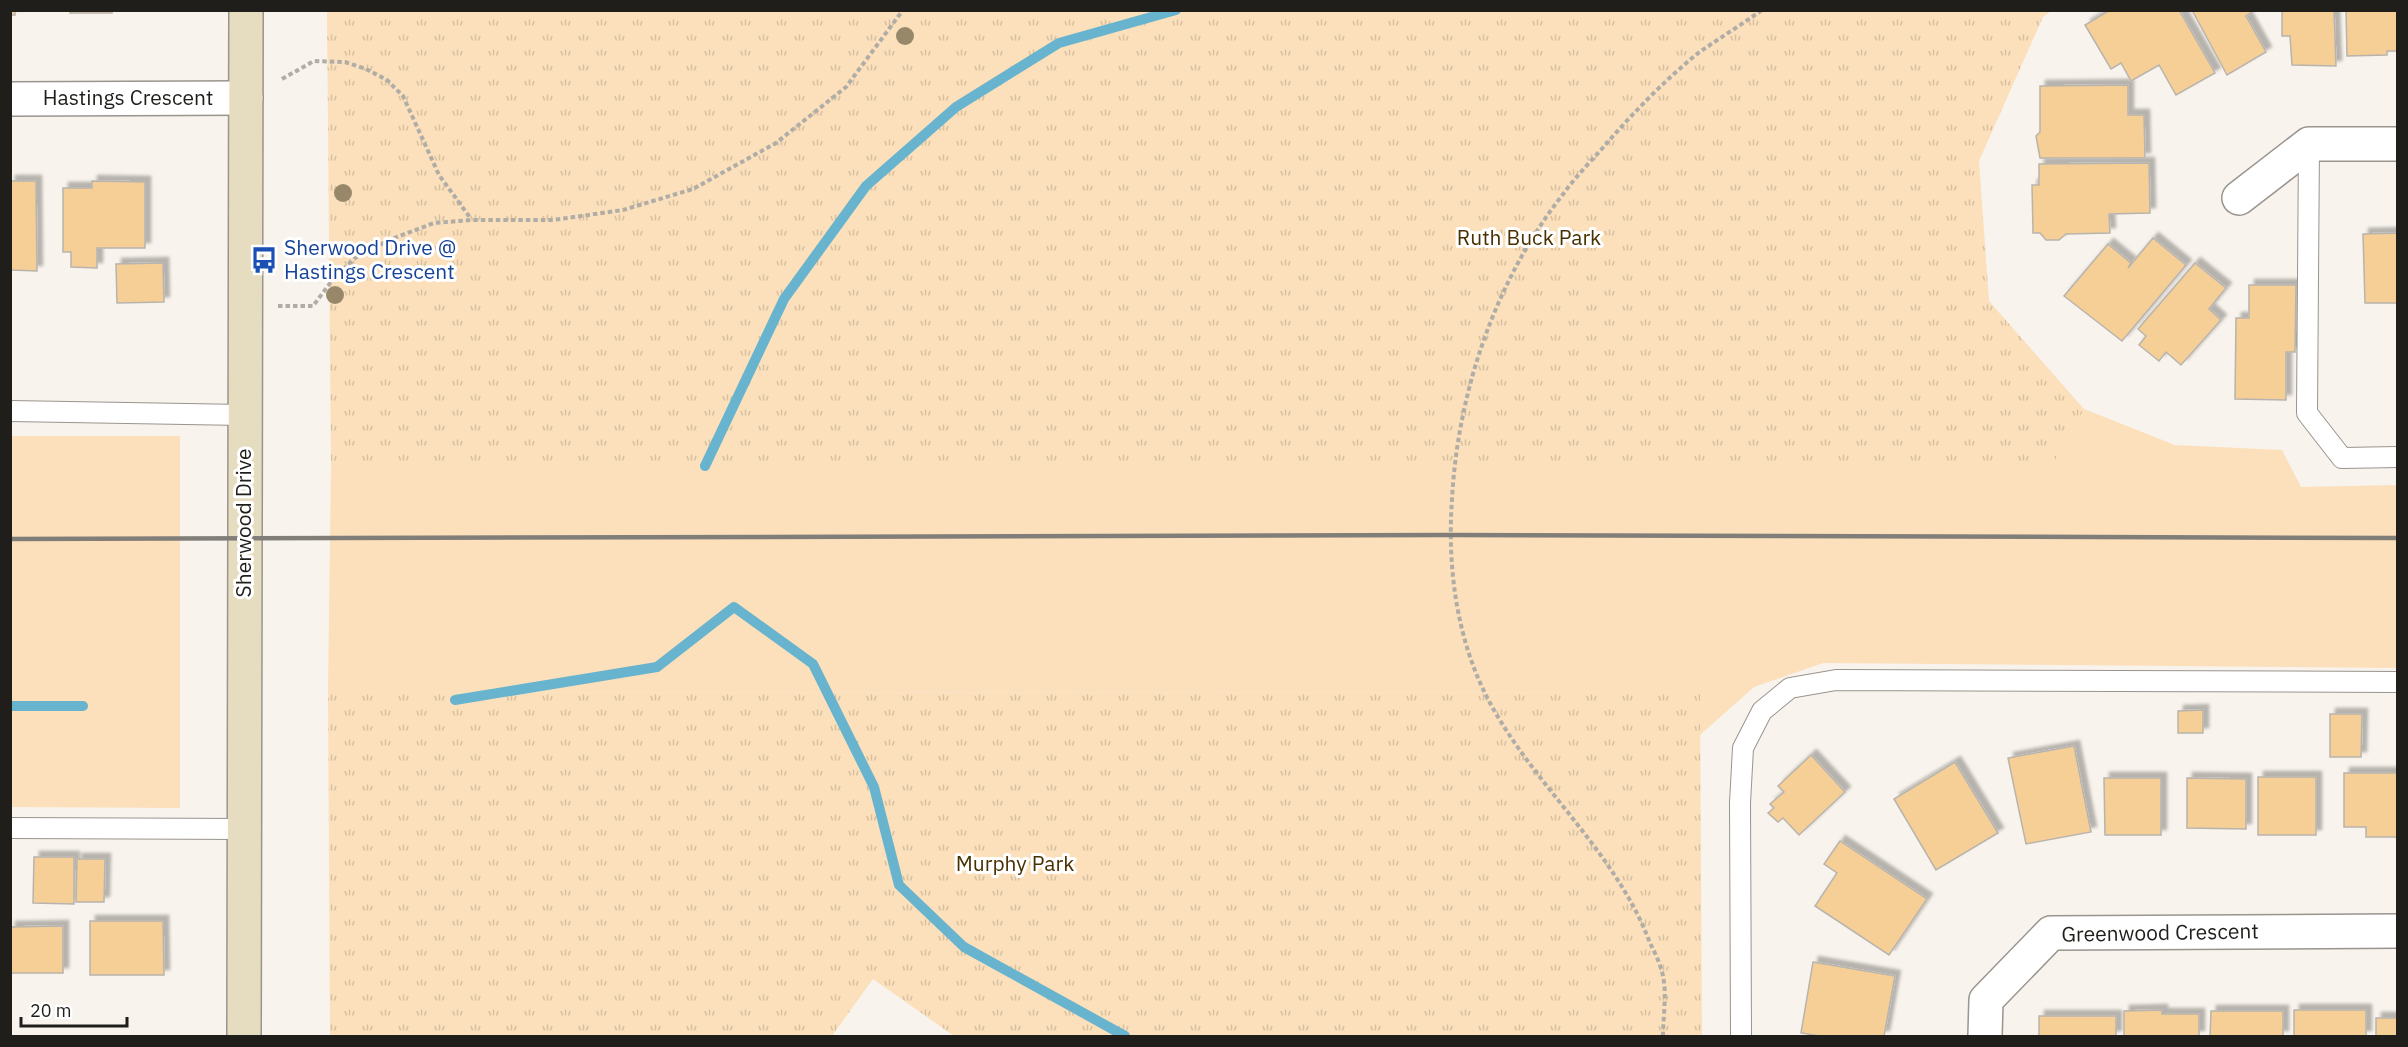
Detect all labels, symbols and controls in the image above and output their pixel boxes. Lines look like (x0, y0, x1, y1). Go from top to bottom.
street label: Hastings Crescent (43, 83, 213, 111)
park label: Ruth Buck Park (1457, 223, 1601, 251)
place label: Sherwood Drive @ Hastings Crescent (284, 233, 457, 285)
bus stop icon: Sherwood Drive @ Hastings Crescent (249, 245, 279, 275)
street label: Sherwood Drive (229, 449, 257, 597)
park label: Murphy Park (956, 849, 1074, 877)
street label: Greenwood Crescent (2061, 916, 2259, 948)
scale bar (21, 990, 128, 1028)
text: 20 m (30, 999, 72, 1022)

